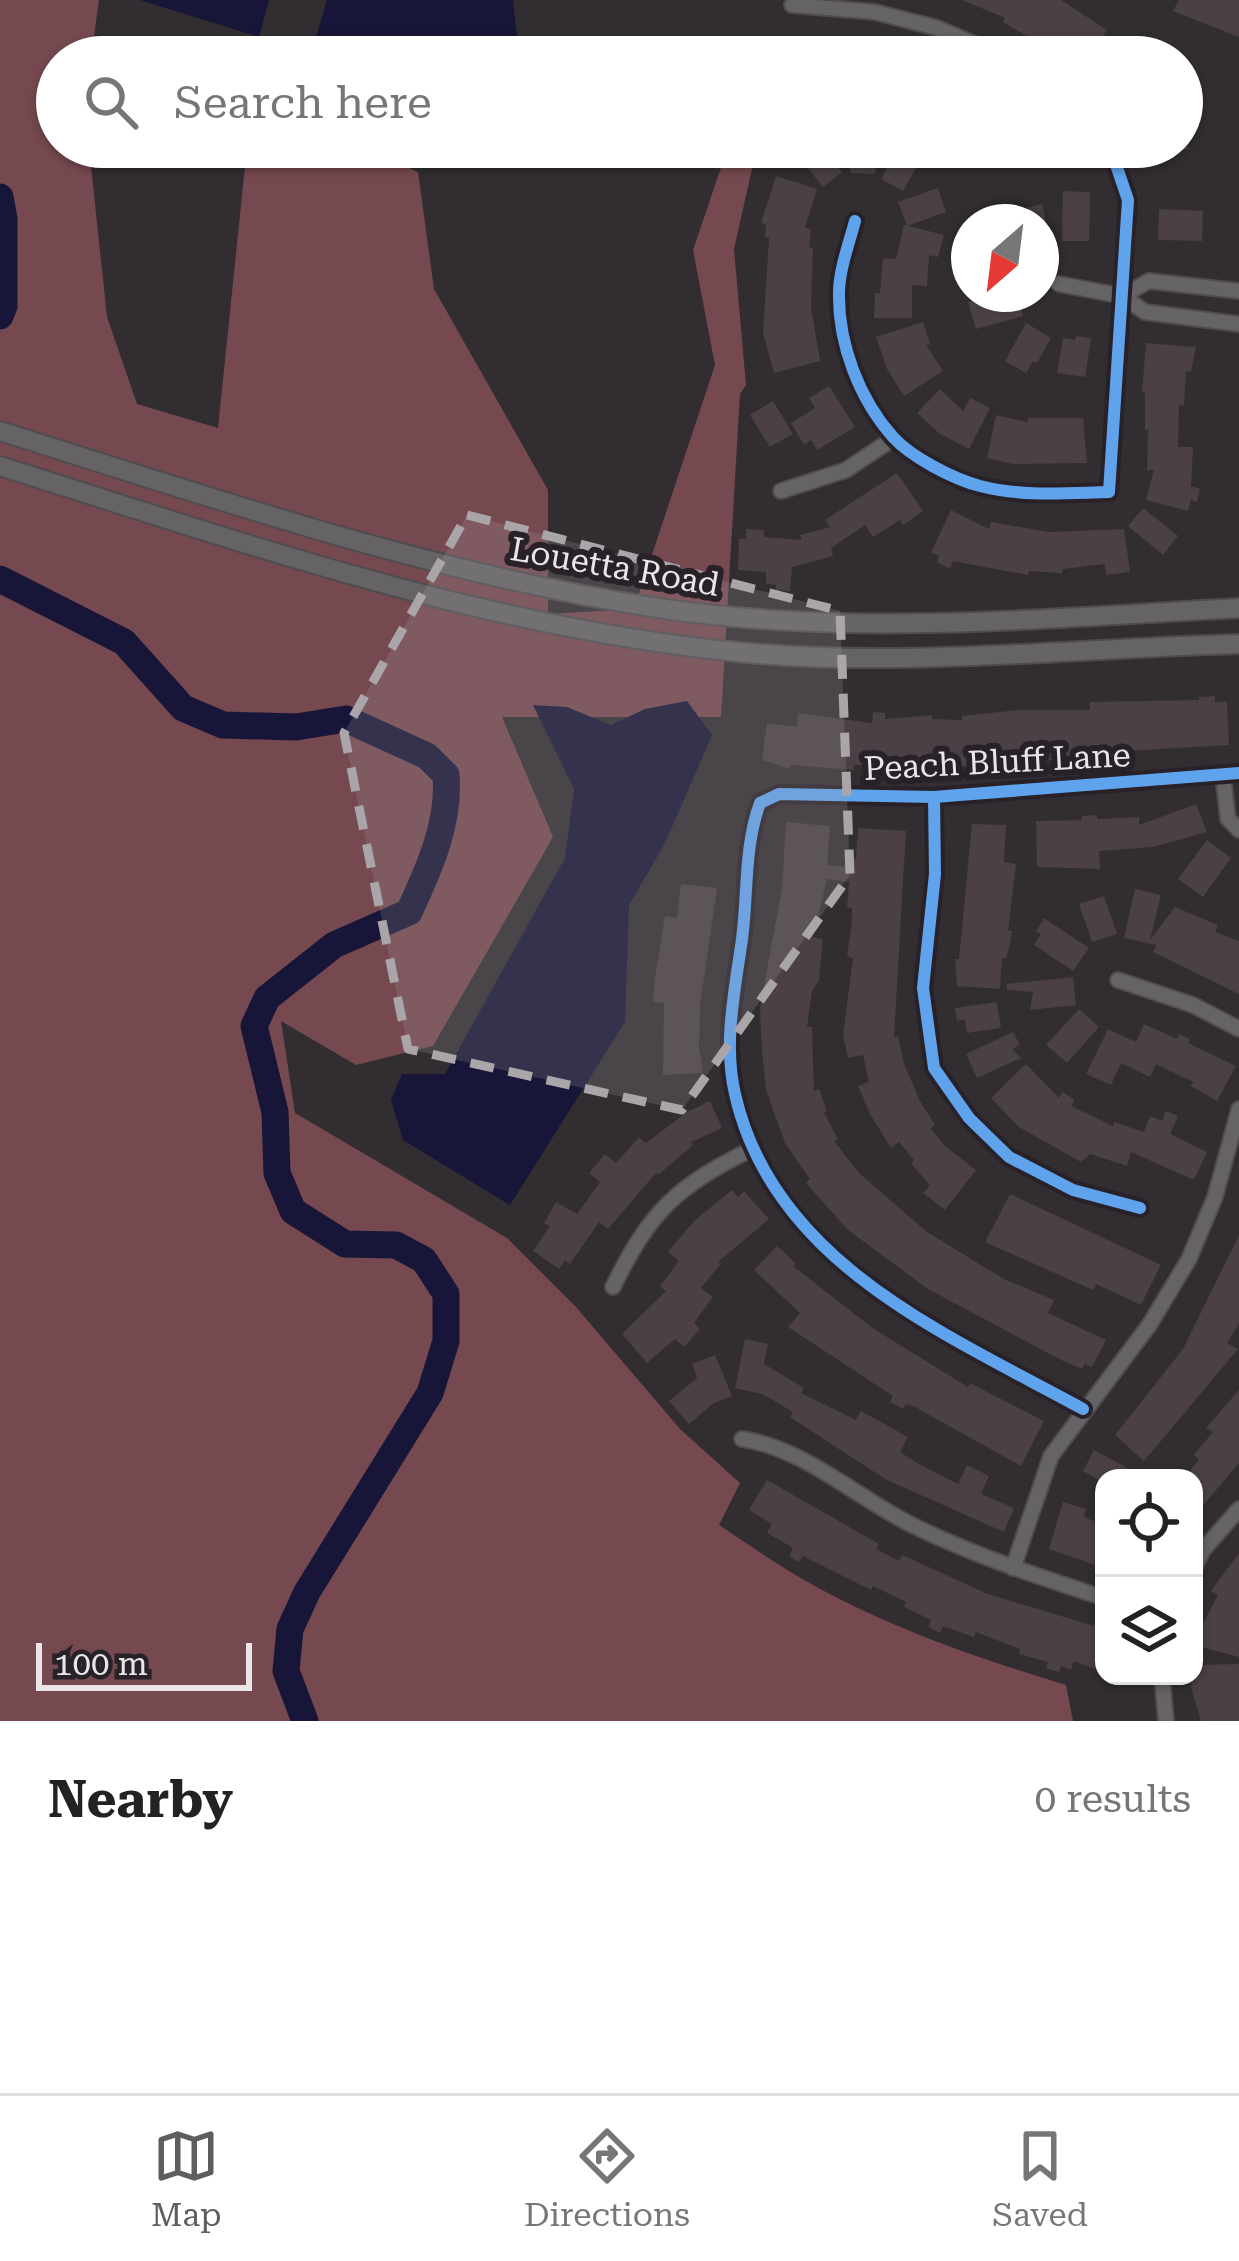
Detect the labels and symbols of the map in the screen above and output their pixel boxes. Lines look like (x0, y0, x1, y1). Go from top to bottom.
north arrow (951, 204, 1059, 312)
street label: Louetta Road (507, 529, 723, 604)
street label: Peach Bluff Lane (863, 735, 1131, 788)
scale bar (36, 1637, 252, 1690)

